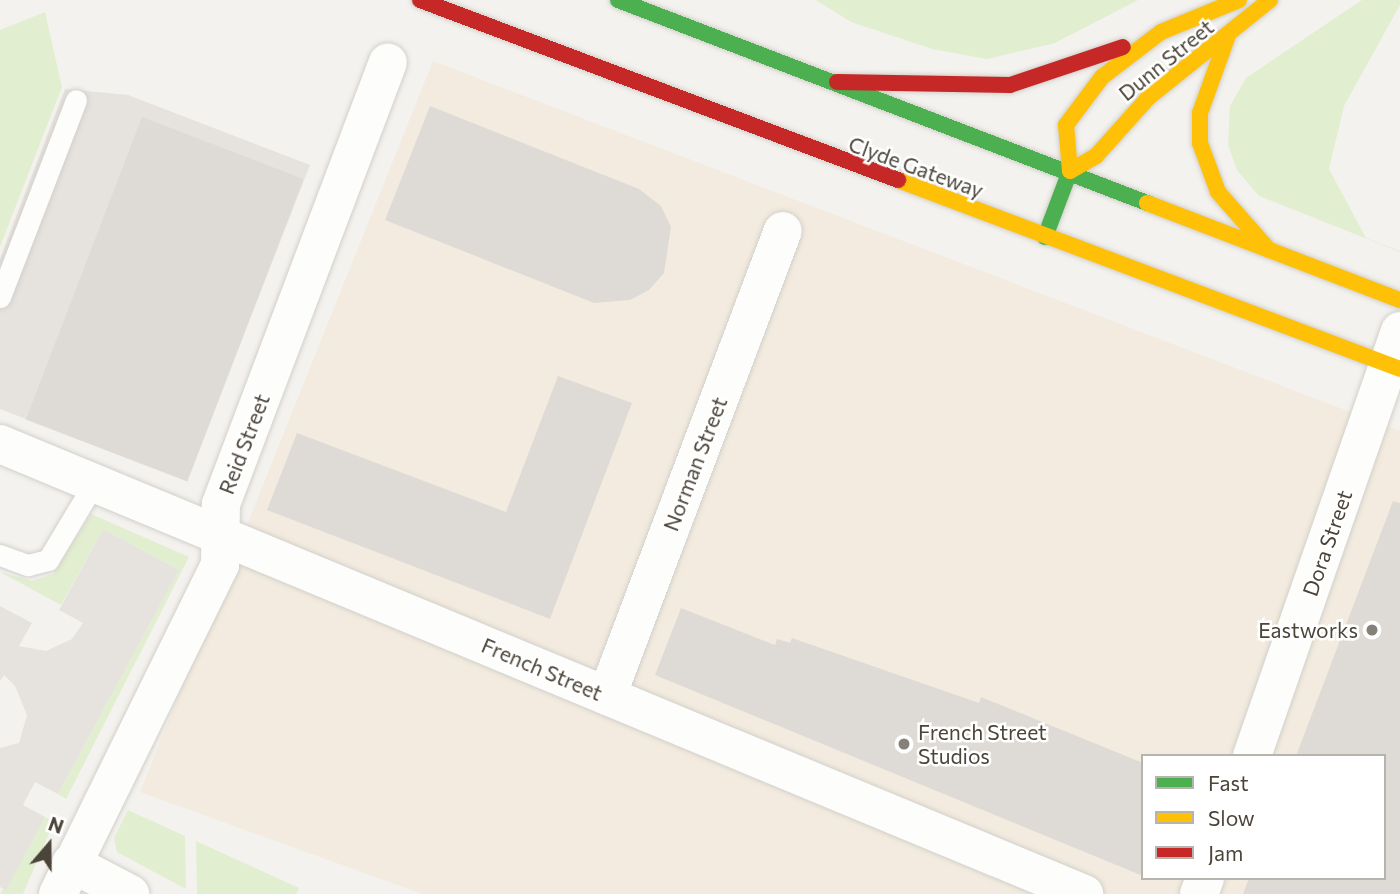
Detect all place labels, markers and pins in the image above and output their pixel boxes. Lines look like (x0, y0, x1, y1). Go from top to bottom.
place label: Eastworks (1258, 617, 1358, 643)
marker: Eastworks (1364, 622, 1380, 638)
place label: French Street Studios (918, 719, 1047, 769)
marker: French Street Studios (896, 736, 912, 752)

